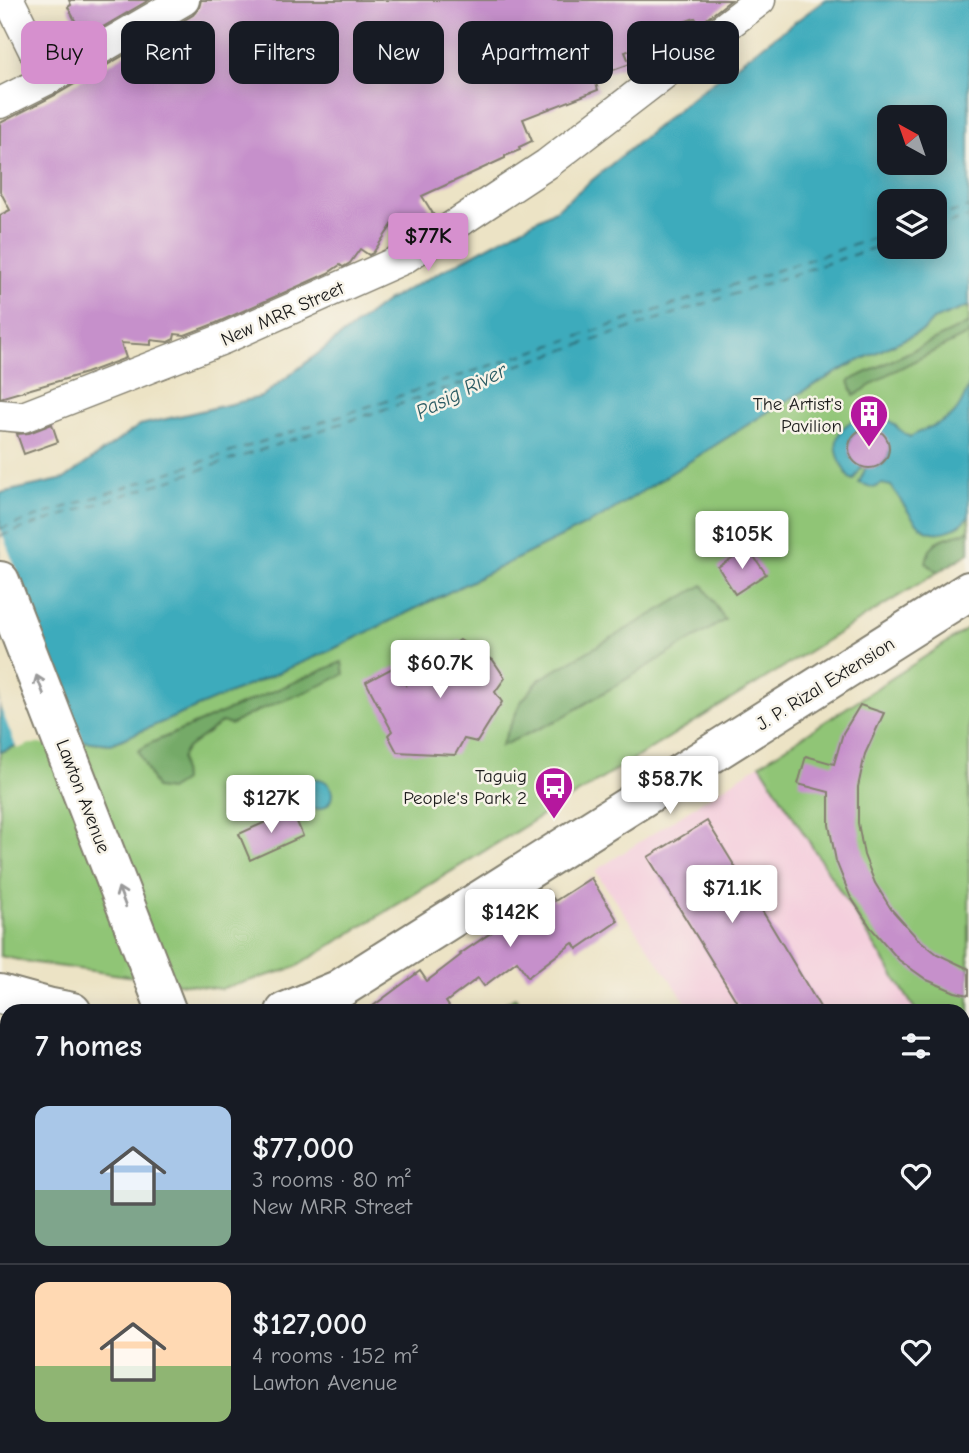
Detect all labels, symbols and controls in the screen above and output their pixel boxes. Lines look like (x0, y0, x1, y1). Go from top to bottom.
chip: Buy (21, 21, 107, 84)
chip: Rent (121, 21, 215, 84)
chip: Filters (229, 21, 339, 84)
chip: New (353, 21, 444, 84)
chip: Apartment (458, 21, 613, 84)
chip: House (627, 21, 739, 84)
north arrow (877, 105, 947, 175)
map controls (877, 105, 947, 259)
button: layers (877, 189, 947, 259)
pin: $77K (387, 214, 469, 273)
text: $77K (404, 222, 452, 249)
street label: New MRR Street (218, 277, 348, 351)
water label: Pasig River (412, 357, 512, 424)
place label: The Artist's Pavilion (753, 393, 842, 437)
building icon: The Artist's Pavilion (848, 393, 890, 448)
pin: $105K (693, 512, 791, 571)
text: $105K (711, 520, 773, 547)
street label: J. P. Rizal Extension (752, 633, 899, 735)
pin: $60.7K (383, 640, 497, 700)
text: $60.7K (407, 649, 473, 676)
one-way arrow (33, 674, 46, 696)
street label: Lawton Avenue (51, 736, 115, 856)
pin: $58.7K (613, 756, 727, 816)
place label: Taguig People's Park 2 (403, 765, 527, 809)
bus stop icon: Taguig People's Park 2 (533, 765, 575, 820)
text: $58.7K (637, 765, 703, 792)
pin: $127K (222, 776, 320, 835)
text: $127K (242, 784, 300, 811)
pin: $71.1K (675, 866, 789, 925)
text: $71.1K (702, 874, 762, 901)
one-way arrow (115, 886, 128, 908)
pin: $142K (461, 890, 559, 949)
text: $142K (481, 898, 539, 925)
icon: filters (897, 1027, 935, 1065)
text: 7 homes (35, 1029, 142, 1064)
text: $77,000 (252, 1131, 354, 1166)
icon: home (91, 1134, 175, 1218)
icon: heart (897, 1157, 935, 1195)
text: 3 rooms · 80 m² (252, 1166, 411, 1193)
text: New MRR Street (252, 1193, 412, 1220)
text: $127,000 (252, 1307, 367, 1342)
icon: home (91, 1310, 175, 1394)
icon: heart (897, 1333, 935, 1371)
text: 4 rooms · 152 m² (252, 1342, 418, 1369)
text: Lawton Avenue (252, 1369, 397, 1396)

